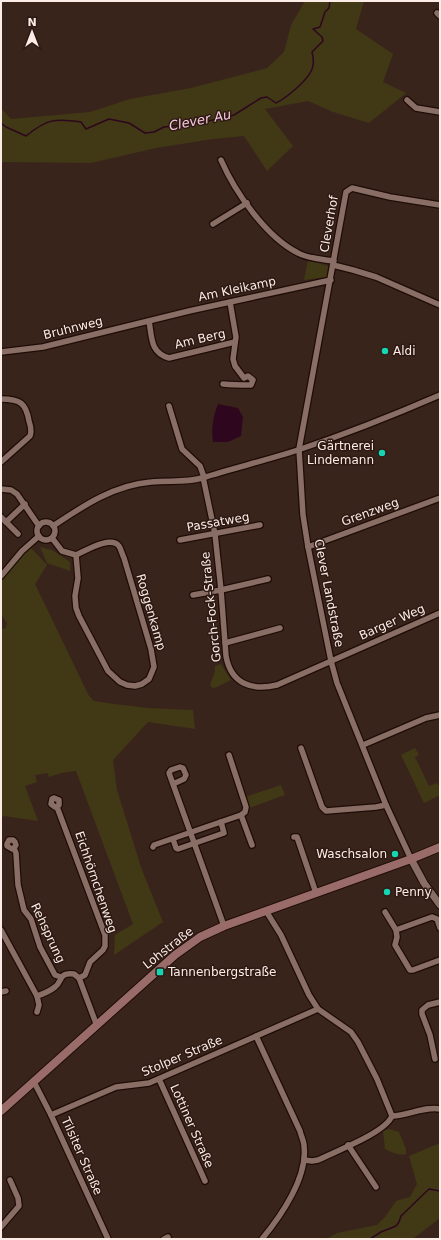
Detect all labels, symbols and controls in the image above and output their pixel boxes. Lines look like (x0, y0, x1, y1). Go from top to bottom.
north arrow (12, 12, 52, 52)
text: N (27, 16, 37, 29)
water label: Clever Au (168, 107, 232, 133)
street label: Cleverhof (317, 194, 341, 254)
street label: Am Kleikamp (197, 274, 277, 304)
street label: Bruhnweg (42, 314, 104, 342)
street label: Am Berg (173, 326, 227, 352)
place label: Aldi (393, 344, 416, 358)
marker: Aldi (380, 346, 390, 356)
place label: Gärtnerei Lindemann (307, 439, 374, 467)
marker: Gärtnerei Lindemann (377, 448, 387, 458)
street label: Grenzweg (339, 495, 401, 529)
street label: Passatweg (186, 510, 250, 534)
street label: Clever Landstraße (312, 538, 346, 648)
street label: Gorch-Fock-Straße (198, 551, 224, 663)
street label: Roggenkamp (133, 572, 169, 652)
street label: Barger Weg (357, 601, 427, 643)
street label: Eichhörnchenweg (72, 829, 120, 935)
place label: Waschsalon (316, 847, 387, 861)
marker: Waschsalon (390, 849, 400, 859)
place label: Penny (395, 885, 432, 899)
marker: Penny (382, 887, 392, 897)
street label: Rehsprung (28, 901, 68, 965)
street label: Lohstraße (140, 924, 196, 972)
place label: Tannenbergstraße (167, 965, 276, 979)
marker: Tannenbergstraße (155, 967, 165, 977)
street label: Stolper Straße (140, 1033, 224, 1079)
street label: Lottiner Straße (167, 1082, 217, 1170)
street label: Tilsiter Straße (58, 1114, 105, 1197)

